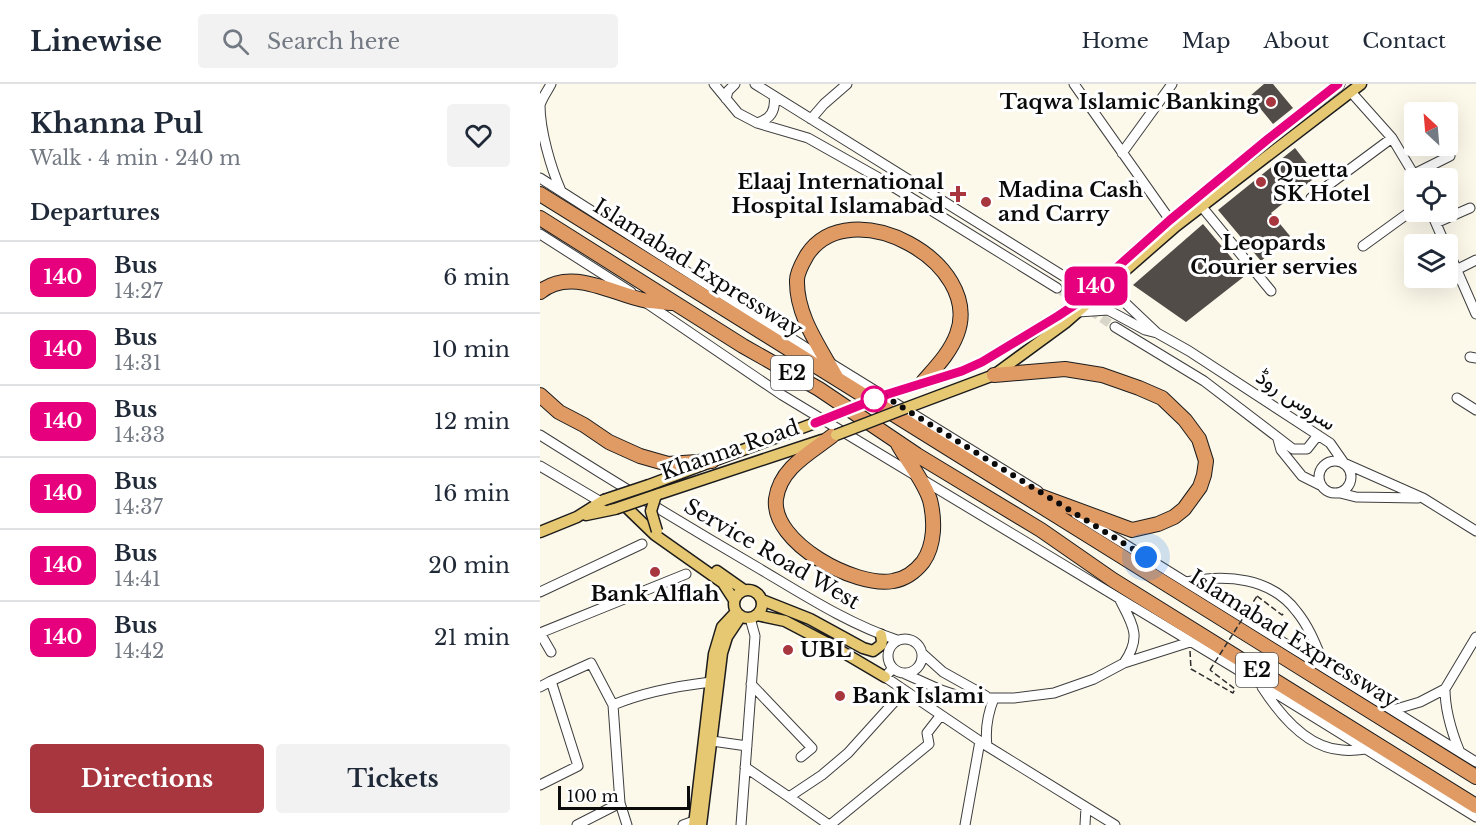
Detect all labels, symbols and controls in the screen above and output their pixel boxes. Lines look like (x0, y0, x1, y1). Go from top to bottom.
search box (198, 14, 618, 68)
text: Linewise (30, 24, 162, 59)
icon: search (219, 25, 252, 58)
text: Search here (267, 28, 400, 55)
text: Home (1082, 28, 1149, 54)
text: Map (1182, 28, 1230, 54)
text: About (1263, 28, 1329, 54)
text: Contact (1362, 28, 1446, 54)
place label: Taqwa Islamic Banking (1000, 89, 1260, 115)
marker: Taqwa Islamic Banking (1264, 95, 1278, 109)
north arrow (1404, 102, 1458, 156)
map controls (1404, 102, 1458, 288)
button: heart (447, 104, 510, 167)
text: Khanna Pul (30, 106, 203, 141)
text: Walk · 4 min · 240 m (30, 146, 241, 170)
place label: Quetta SK Hotel (1273, 157, 1371, 207)
button: locate (1404, 168, 1458, 222)
place label: Elaaj International Hospital Islamabad (731, 169, 945, 219)
marker: Quetta SK Hotel (1254, 175, 1268, 189)
place label: Madina Cash and Carry (998, 177, 1143, 227)
marker: Elaaj International Hospital Islamabad (949, 185, 967, 203)
street label: Islamabad Expressway (589, 193, 808, 343)
marker: Madina Cash and Carry (979, 195, 993, 209)
text: Departures (30, 199, 160, 226)
marker: Leopards Courier servies (1267, 214, 1281, 228)
place label: Leopards Courier servies (1190, 230, 1358, 280)
button: layers (1404, 234, 1458, 288)
text: Bus (114, 252, 157, 279)
text: 140 (44, 264, 82, 290)
text: 6 min (443, 264, 510, 291)
line badge: 140 (1062, 266, 1130, 306)
text: 140 (1077, 273, 1115, 299)
text: 14:27 (114, 279, 163, 303)
text: Bus (114, 324, 157, 351)
text: 140 (44, 336, 82, 362)
text: 10 min (432, 336, 510, 363)
text: 14:31 (114, 351, 162, 375)
road number: E2 (771, 356, 813, 390)
street label: سروس روڈ (1251, 364, 1341, 436)
unlabelled marker (861, 386, 887, 412)
text: Bus (114, 396, 157, 423)
text: 140 (44, 408, 82, 434)
text: 12 min (434, 408, 510, 435)
street label: Khanna Road (657, 414, 803, 486)
text: 14:33 (114, 423, 165, 447)
text: Bus (114, 468, 157, 495)
text: 140 (44, 480, 82, 506)
text: 16 min (433, 480, 510, 507)
street label: Service Road West (680, 493, 865, 615)
text: 14:37 (114, 495, 163, 519)
text: Bus (114, 540, 157, 567)
your location (1131, 542, 1161, 572)
text: 140 (44, 552, 82, 578)
text: 20 min (428, 552, 510, 579)
street label: Islamabad Expressway (1185, 564, 1404, 714)
marker: Bank Alflah (648, 565, 662, 579)
text: 14:41 (114, 567, 161, 591)
place label: Bank Alflah (591, 581, 719, 607)
text: Bus (114, 612, 157, 639)
text: 140 (44, 624, 82, 650)
text: 21 min (434, 624, 510, 651)
place label: UBL (800, 637, 851, 663)
text: 14:42 (114, 639, 164, 663)
marker: UBL (781, 643, 795, 657)
road number: E2 (1236, 653, 1278, 687)
place label: Bank Islami (852, 683, 985, 709)
marker: Bank Islami (833, 689, 847, 703)
button: Directions (30, 744, 264, 813)
button: Tickets (276, 744, 510, 813)
scale bar (558, 783, 690, 810)
text: 100 m (567, 786, 619, 806)

